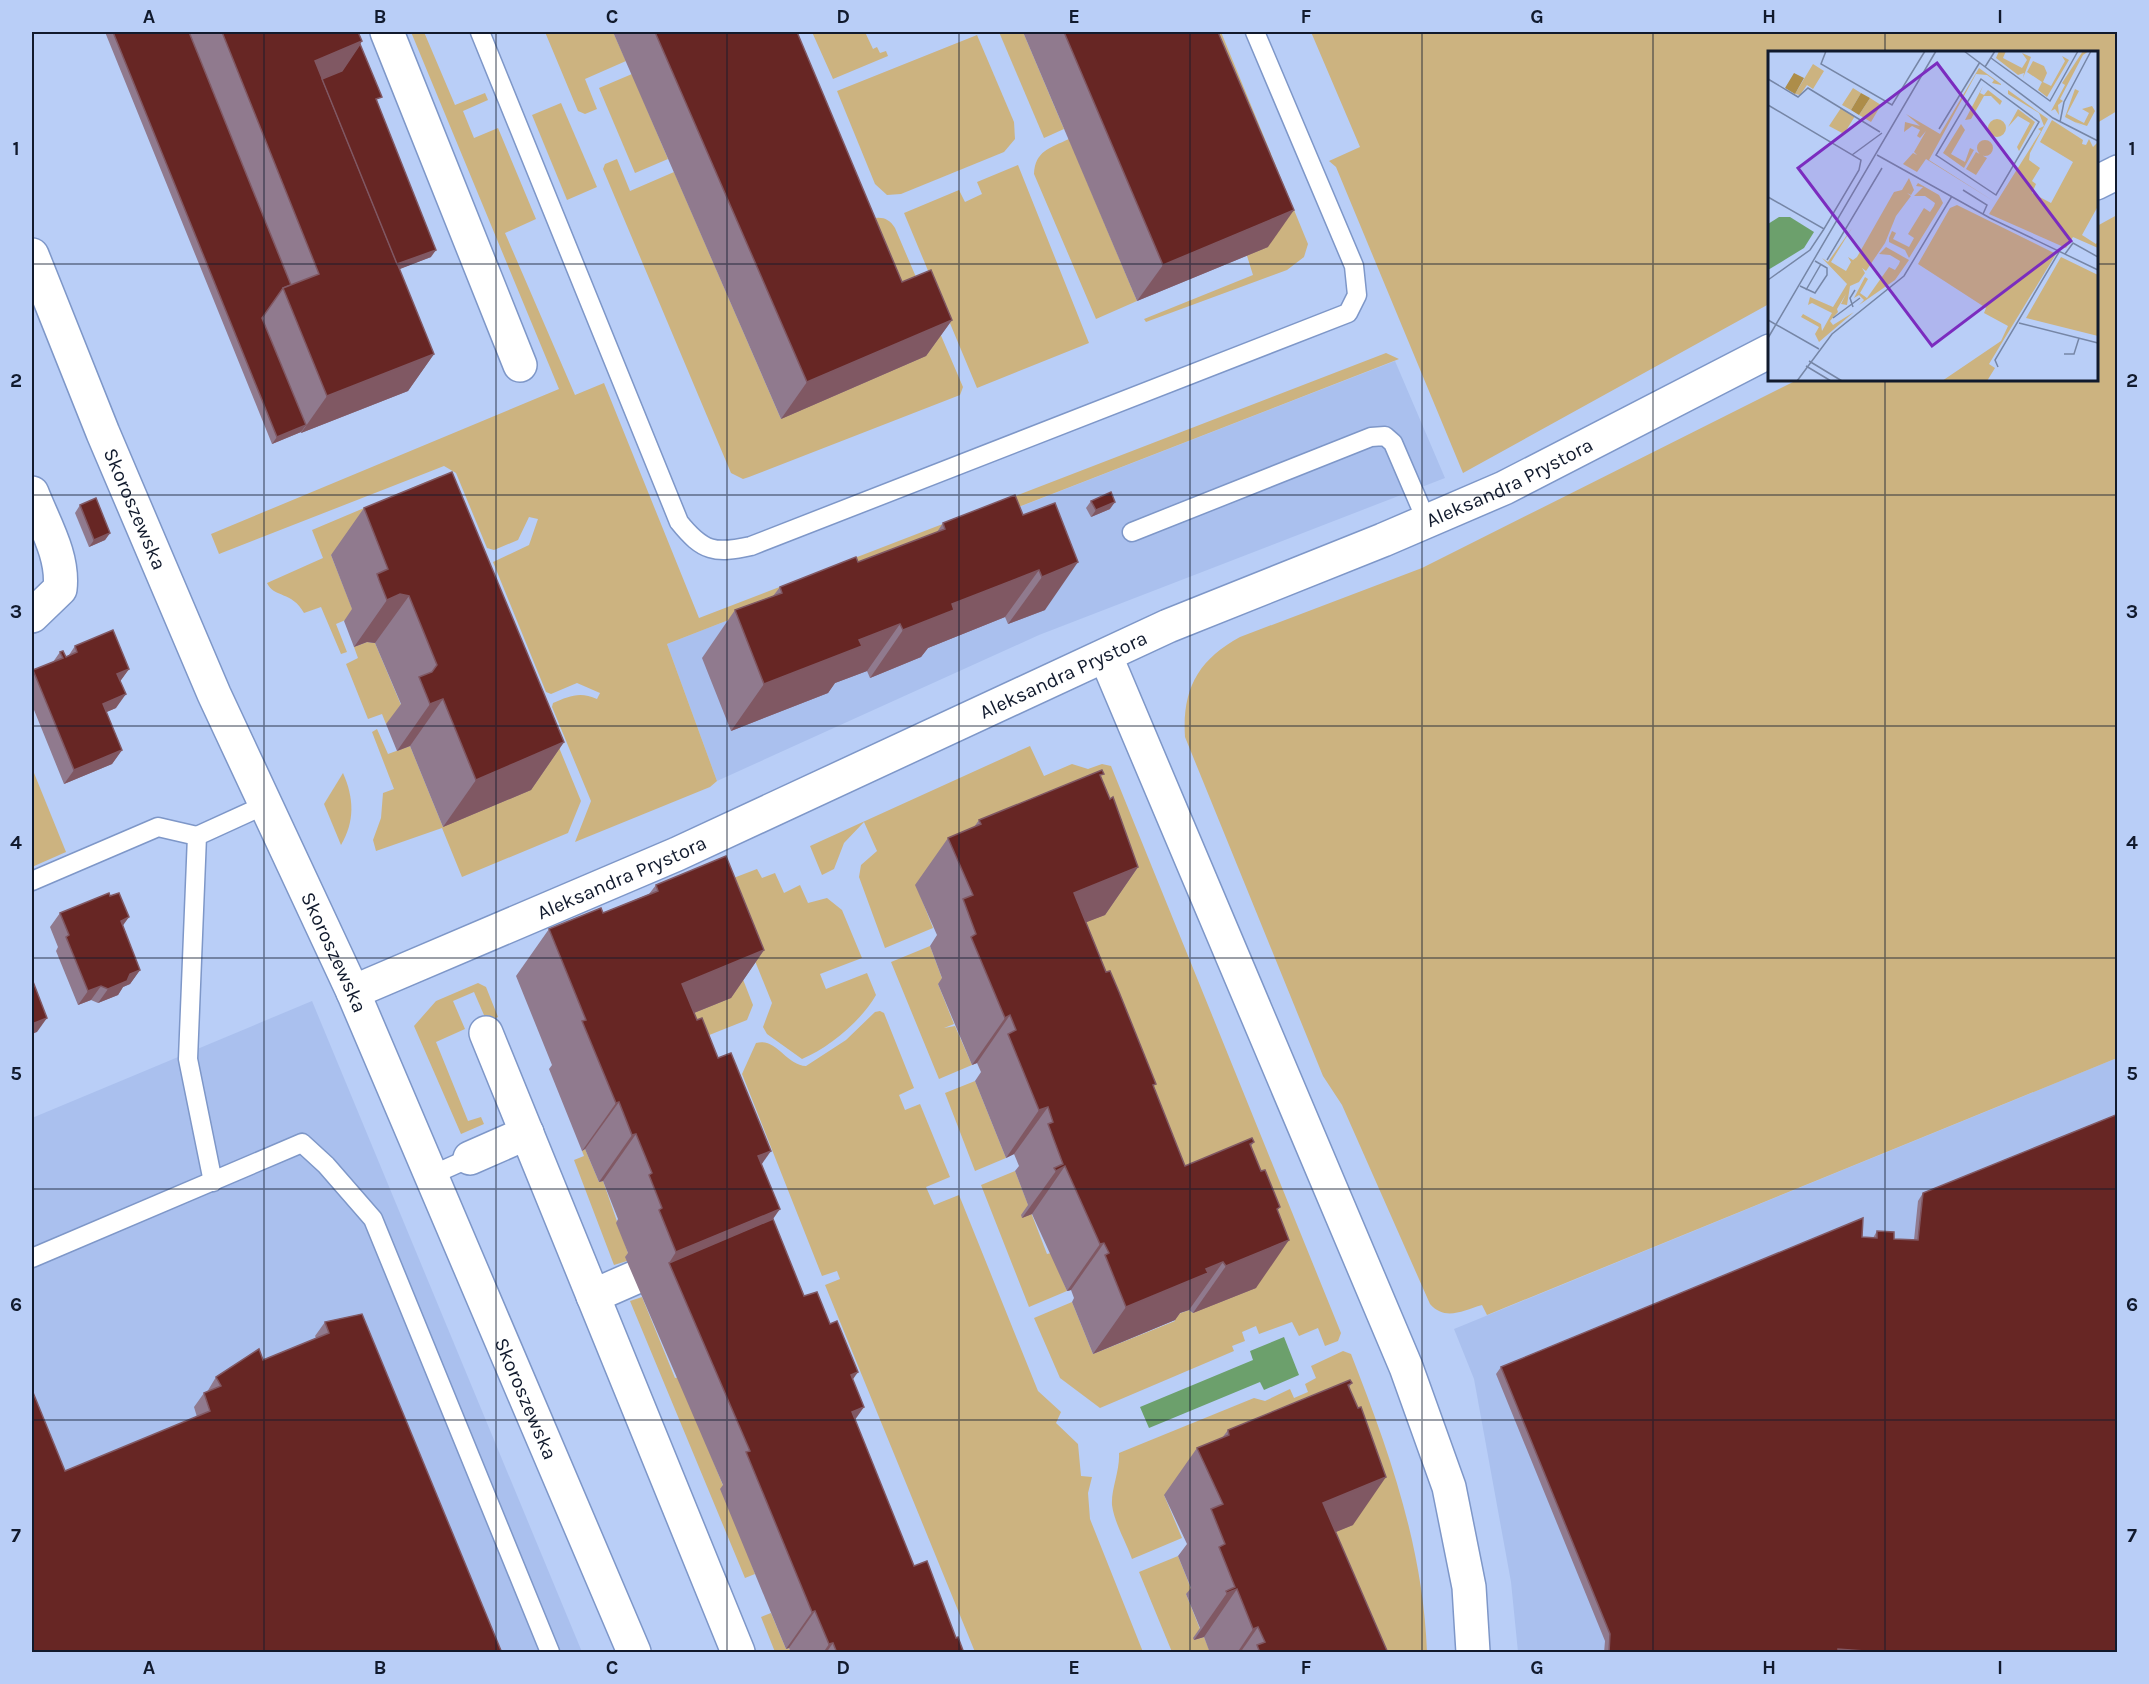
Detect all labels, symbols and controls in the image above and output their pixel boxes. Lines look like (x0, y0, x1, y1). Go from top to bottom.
text: A (143, 5, 156, 28)
text: B (374, 5, 386, 28)
text: C (606, 5, 618, 28)
text: D (836, 5, 850, 28)
text: E (1068, 5, 1080, 28)
text: F (1301, 5, 1312, 28)
text: G (1530, 5, 1544, 28)
text: H (1762, 5, 1776, 28)
text: I (1997, 5, 2003, 28)
inset map (1768, 51, 2098, 381)
text: 1 (12, 137, 20, 160)
text: 1 (2128, 137, 2136, 160)
text: 2 (10, 369, 22, 392)
text: 2 (2126, 369, 2138, 392)
street label: Aleksandra Prystora (1422, 433, 1597, 532)
street label: Skoroszewska (99, 444, 171, 573)
text: 3 (10, 600, 22, 623)
text: 3 (2126, 600, 2138, 623)
street label: Aleksandra Prystora (976, 626, 1151, 723)
text: 4 (10, 831, 22, 854)
street label: Aleksandra Prystora (533, 831, 710, 924)
text: 4 (2126, 831, 2138, 854)
street label: Skoroszewska (296, 888, 372, 1016)
text: 5 (10, 1062, 22, 1085)
text: 5 (2126, 1062, 2138, 1085)
text: 6 (10, 1293, 22, 1316)
text: 6 (2126, 1293, 2138, 1316)
street label: Skoroszewska (490, 1334, 562, 1463)
text: 7 (11, 1524, 21, 1547)
text: 7 (2127, 1524, 2137, 1547)
text: A (143, 1656, 156, 1679)
text: B (374, 1656, 386, 1679)
text: C (606, 1656, 618, 1679)
text: D (836, 1656, 850, 1679)
text: E (1068, 1656, 1080, 1679)
text: F (1301, 1656, 1312, 1679)
text: G (1530, 1656, 1544, 1679)
text: H (1762, 1656, 1776, 1679)
text: I (1997, 1656, 2003, 1679)

